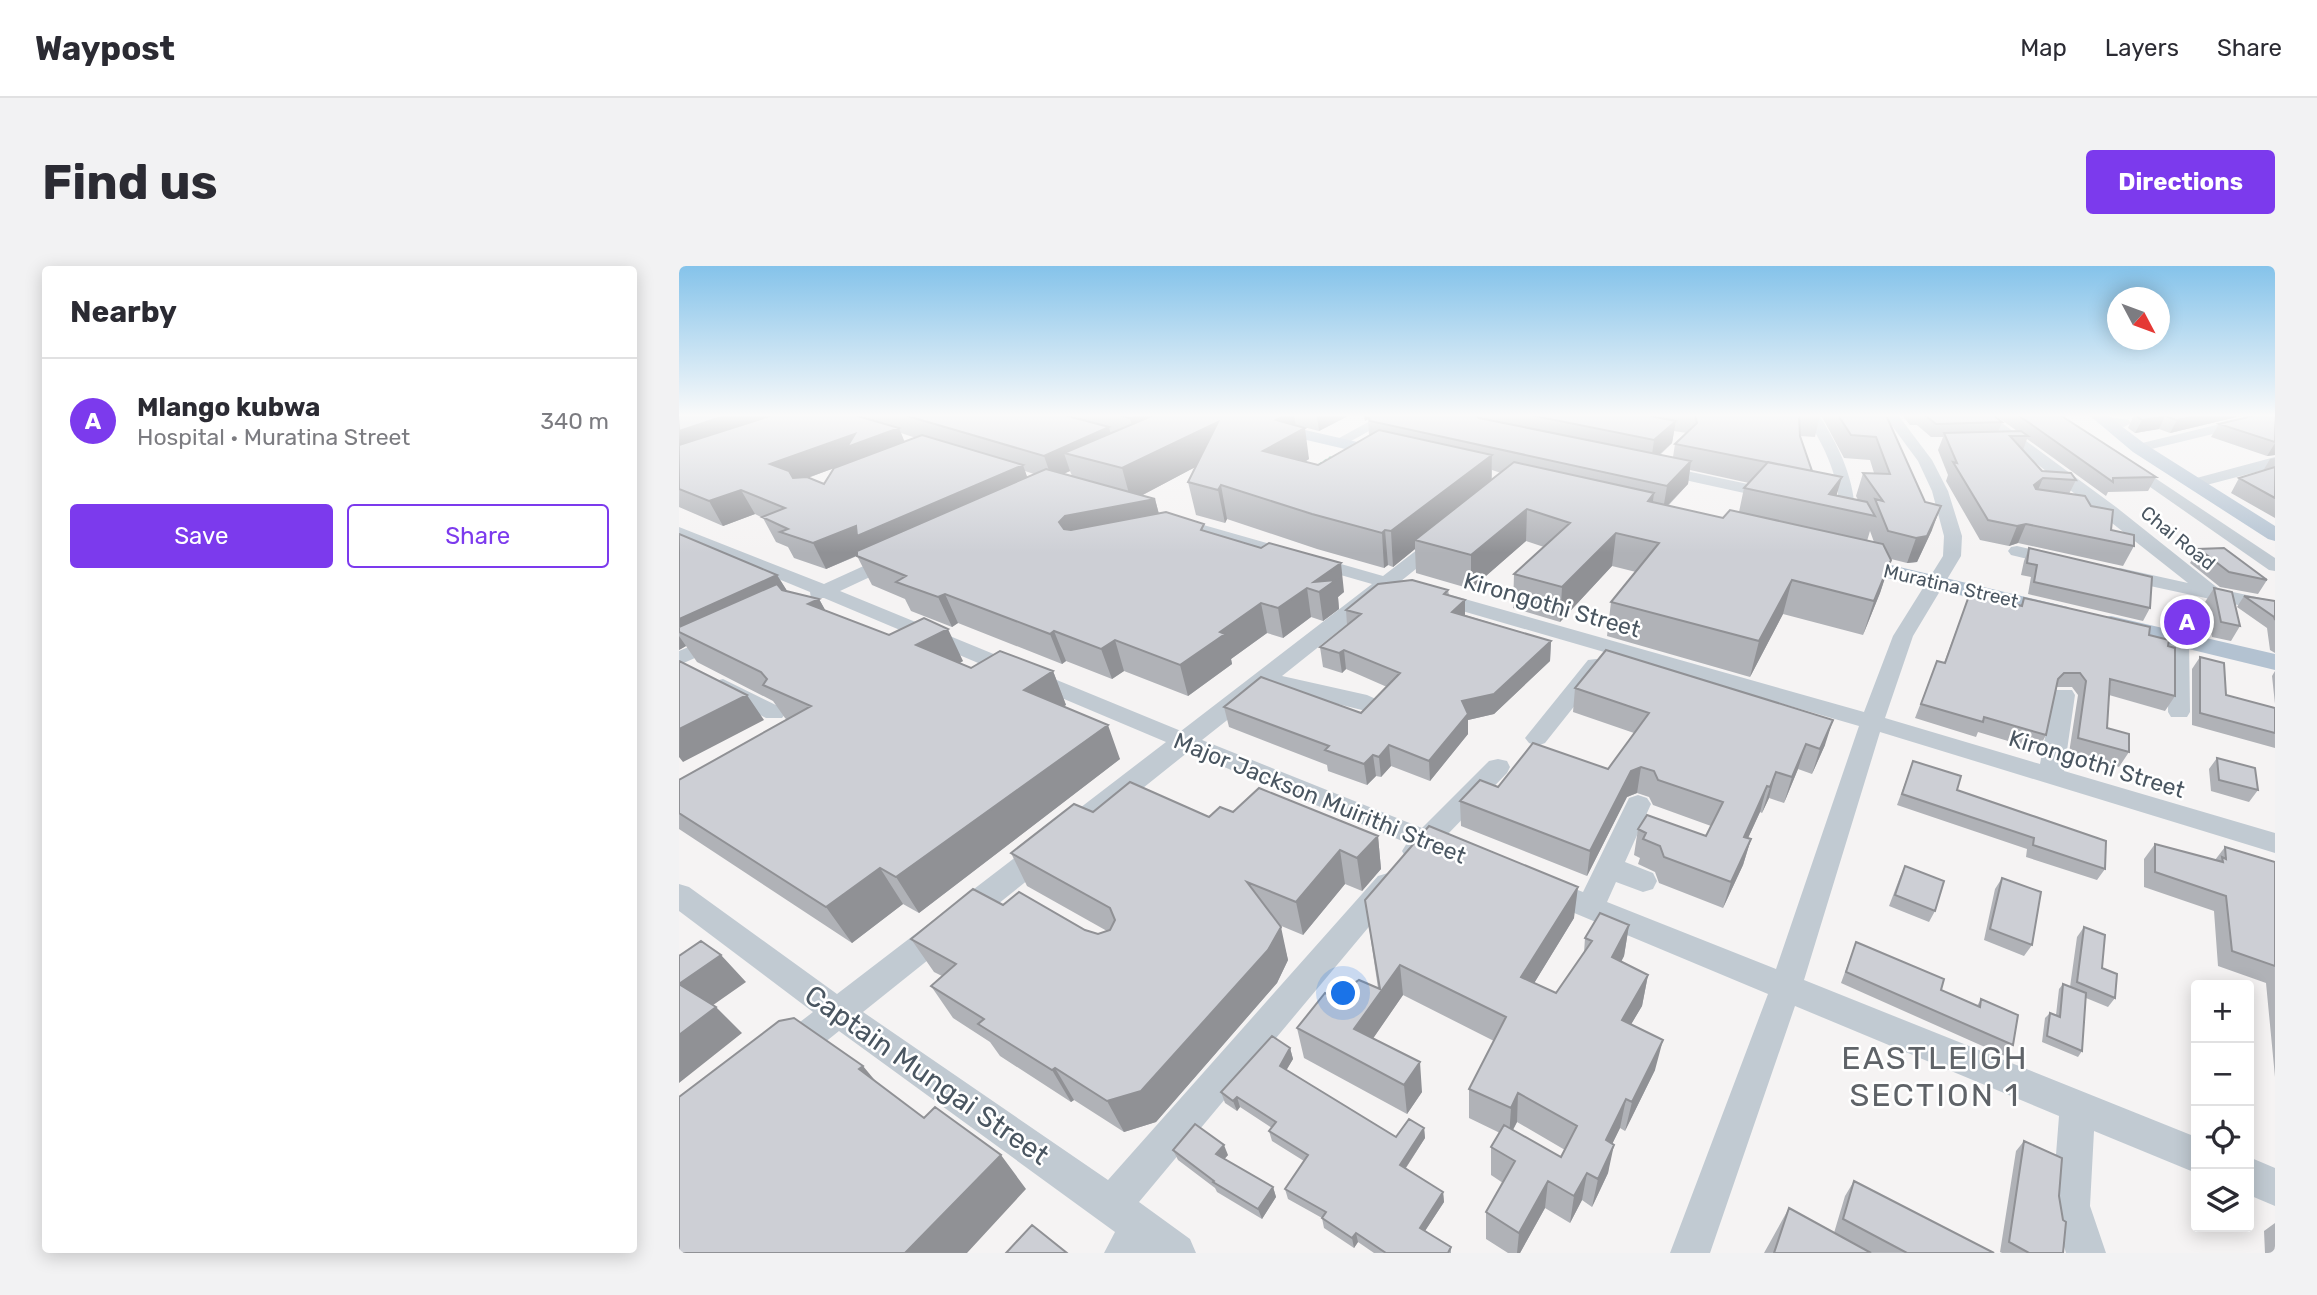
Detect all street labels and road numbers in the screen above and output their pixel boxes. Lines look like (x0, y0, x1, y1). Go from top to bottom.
street label: Chai Road (2136, 501, 2220, 575)
street label: Muratina Street (1881, 559, 2021, 613)
street label: Kirongothi Street (1460, 566, 1644, 644)
street label: Kirongothi Street (2006, 724, 2188, 804)
street label: Major Jackson Muirithi Street (1170, 726, 1470, 870)
street label: Captain Mungai Street (799, 978, 1055, 1172)

